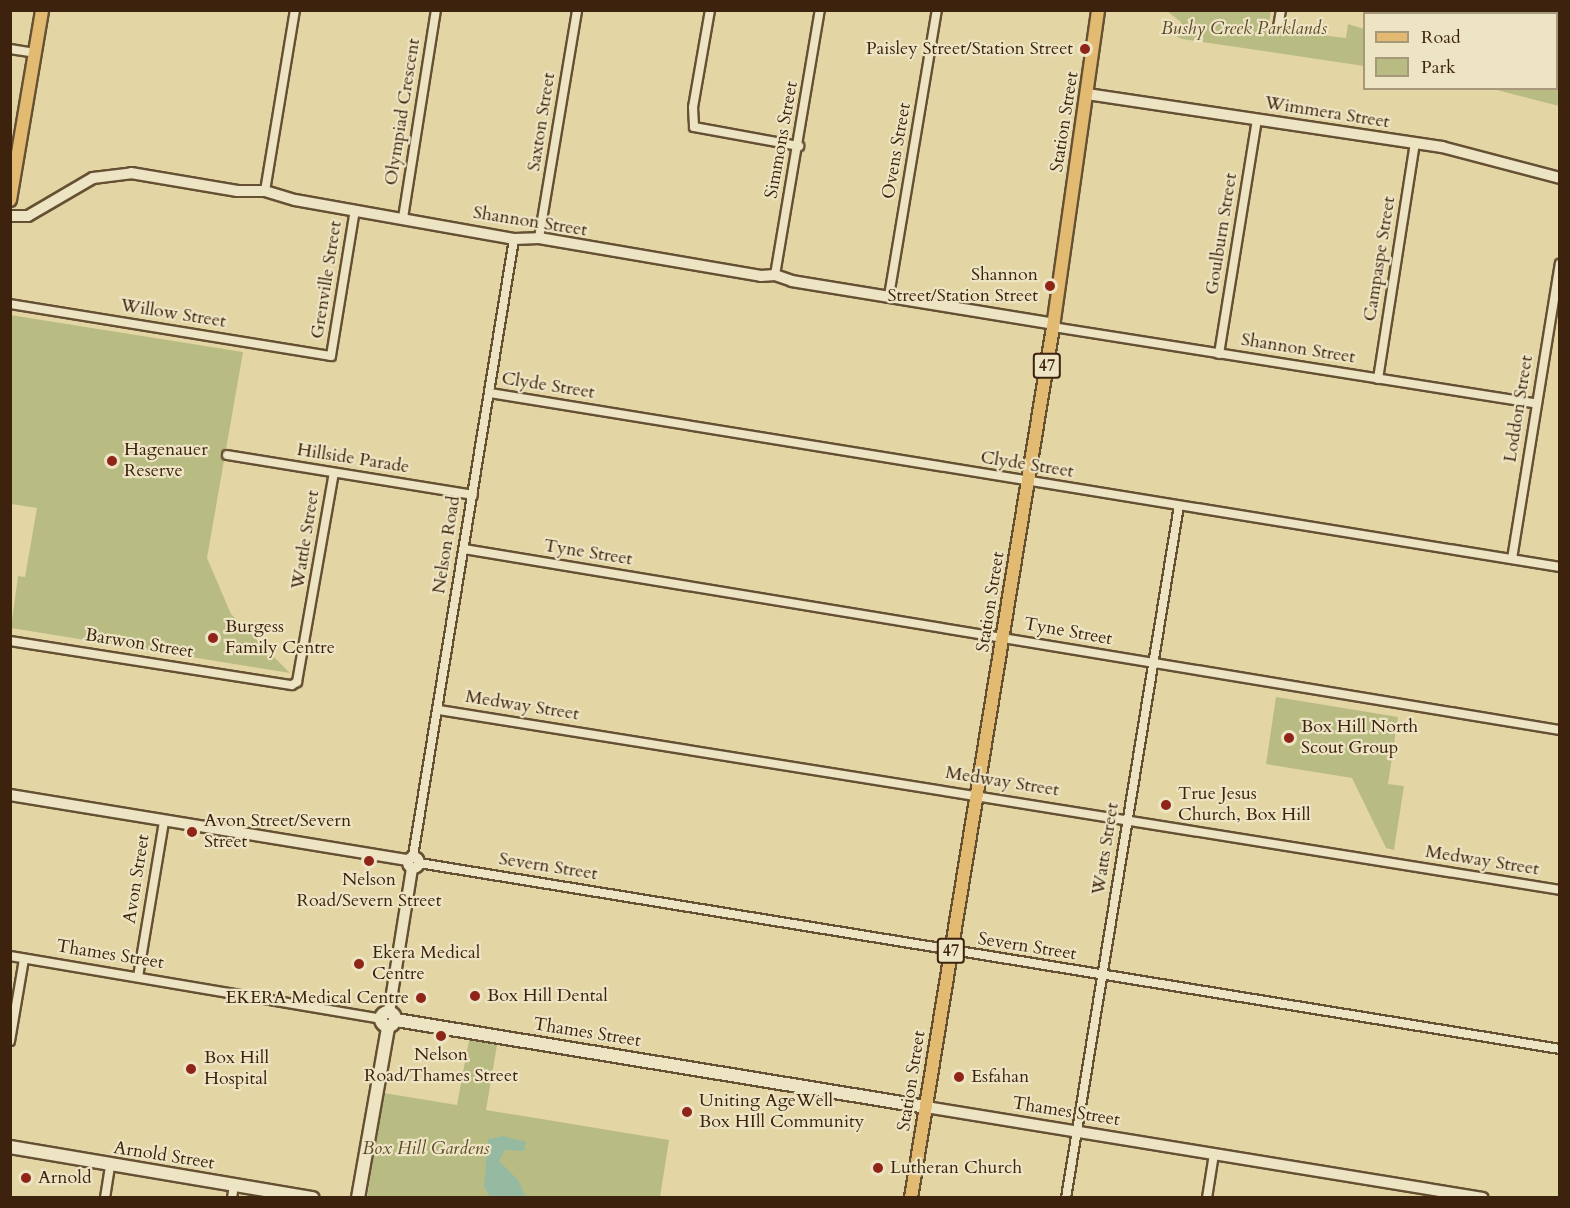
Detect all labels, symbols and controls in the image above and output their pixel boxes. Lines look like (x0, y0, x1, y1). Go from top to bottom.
legend (1363, 12, 1558, 90)
park label: Bushy Creek Parklands (1161, 18, 1327, 40)
text: Road (1421, 25, 1461, 50)
street label: Olympiad Crescent (381, 37, 425, 187)
place label: Paisley Street/Station Street (866, 38, 1073, 60)
marker: Paisley Street/Station Street (1078, 42, 1092, 56)
text: Park (1421, 55, 1456, 80)
street label: Station Street (1046, 70, 1084, 174)
street label: Saxton Street (524, 71, 560, 173)
street label: Simmons Street (761, 80, 803, 200)
street label: Wimmera Street (1263, 92, 1391, 134)
street label: Ovens Street (878, 101, 916, 201)
street label: Goulburn Street (1202, 172, 1242, 296)
street label: Campaspe Street (1359, 195, 1401, 323)
street label: Shannon Street (471, 202, 589, 242)
street label: Grenville Street (307, 220, 347, 340)
place label: Shannon Street/Station Street (888, 265, 1038, 308)
marker: Shannon Street/Station Street (1043, 279, 1057, 293)
street label: Willow Street (119, 295, 227, 333)
street label: Shannon Street (1239, 329, 1357, 369)
road number: 47 (1032, 353, 1062, 379)
street label: Loddon Street (1500, 354, 1538, 464)
street label: Clyde Street (500, 368, 596, 404)
street label: Hillside Parade (295, 439, 411, 479)
place label: Hagenauer Reserve (124, 440, 208, 482)
street label: Clyde Street (979, 447, 1075, 483)
marker: Hagenauer Reserve (105, 454, 119, 468)
street label: Wattle Street (288, 489, 324, 591)
street label: Nelson Road (429, 495, 465, 595)
street label: Tyne Street (542, 535, 634, 571)
street label: Station Street (972, 550, 1010, 654)
street label: Tyne Street (1022, 614, 1114, 650)
place label: Burgess Family Centre (225, 617, 335, 660)
street label: Barwon Street (83, 625, 195, 663)
marker: Burgess Family Centre (206, 631, 220, 645)
street label: Medway Street (464, 686, 580, 726)
place label: Box Hill North Scout Group (1301, 717, 1418, 760)
marker: Box Hill North Scout Group (1282, 731, 1296, 745)
street label: Medway Street (944, 762, 1060, 802)
place label: True Jesus Church, Box Hill (1178, 784, 1311, 826)
marker: True Jesus Church, Box Hill (1159, 798, 1173, 812)
street label: Watts Street (1088, 801, 1124, 897)
place label: Avon Street/Severn Street (204, 811, 351, 854)
marker: Avon Street/Severn Street (185, 825, 199, 839)
street label: Avon Street (119, 833, 155, 925)
street label: Medway Street (1424, 841, 1540, 881)
street label: Severn Street (497, 849, 599, 885)
marker: Nelson Road/Severn Street (362, 854, 376, 868)
place label: Nelson Road/Severn Street (297, 870, 441, 912)
street label: Severn Street (976, 929, 1078, 965)
street label: Thames Street (55, 936, 165, 974)
road number: 47 (936, 938, 966, 964)
place label: Ekera Medical Centre (372, 943, 480, 986)
marker: Ekera Medical Centre (350, 955, 368, 973)
place label: Box Hill Dental (487, 985, 608, 1007)
place label: EKERA Medical Centre (226, 987, 409, 1009)
marker: Box Hill Dental (468, 989, 482, 1003)
marker: EKERA Medical Centre (414, 991, 428, 1005)
street label: Thames Street (532, 1014, 642, 1052)
marker: Nelson Road/Thames Street (434, 1029, 448, 1043)
street label: Station Street (893, 1029, 931, 1133)
place label: Nelson Road/Thames Street (364, 1045, 518, 1088)
place label: Box Hill Hospital (204, 1048, 269, 1090)
marker: Box Hill Hospital (182, 1060, 200, 1078)
place label: Esfahan (971, 1066, 1029, 1088)
marker: Esfahan (952, 1070, 966, 1084)
place label: Uniting AgeWell Box HIll Community (699, 1091, 864, 1134)
street label: Thames Street (1011, 1093, 1121, 1131)
marker: Uniting AgeWell Box HIll Community (680, 1105, 694, 1119)
street label: Arnold Street (112, 1137, 216, 1175)
park label: Box Hill Gardens (362, 1138, 490, 1160)
place label: Lutheran Church (890, 1157, 1022, 1179)
marker: Lutheran Church (871, 1161, 885, 1175)
place label: Arnold (38, 1167, 91, 1189)
marker: Arnold (19, 1171, 33, 1185)

